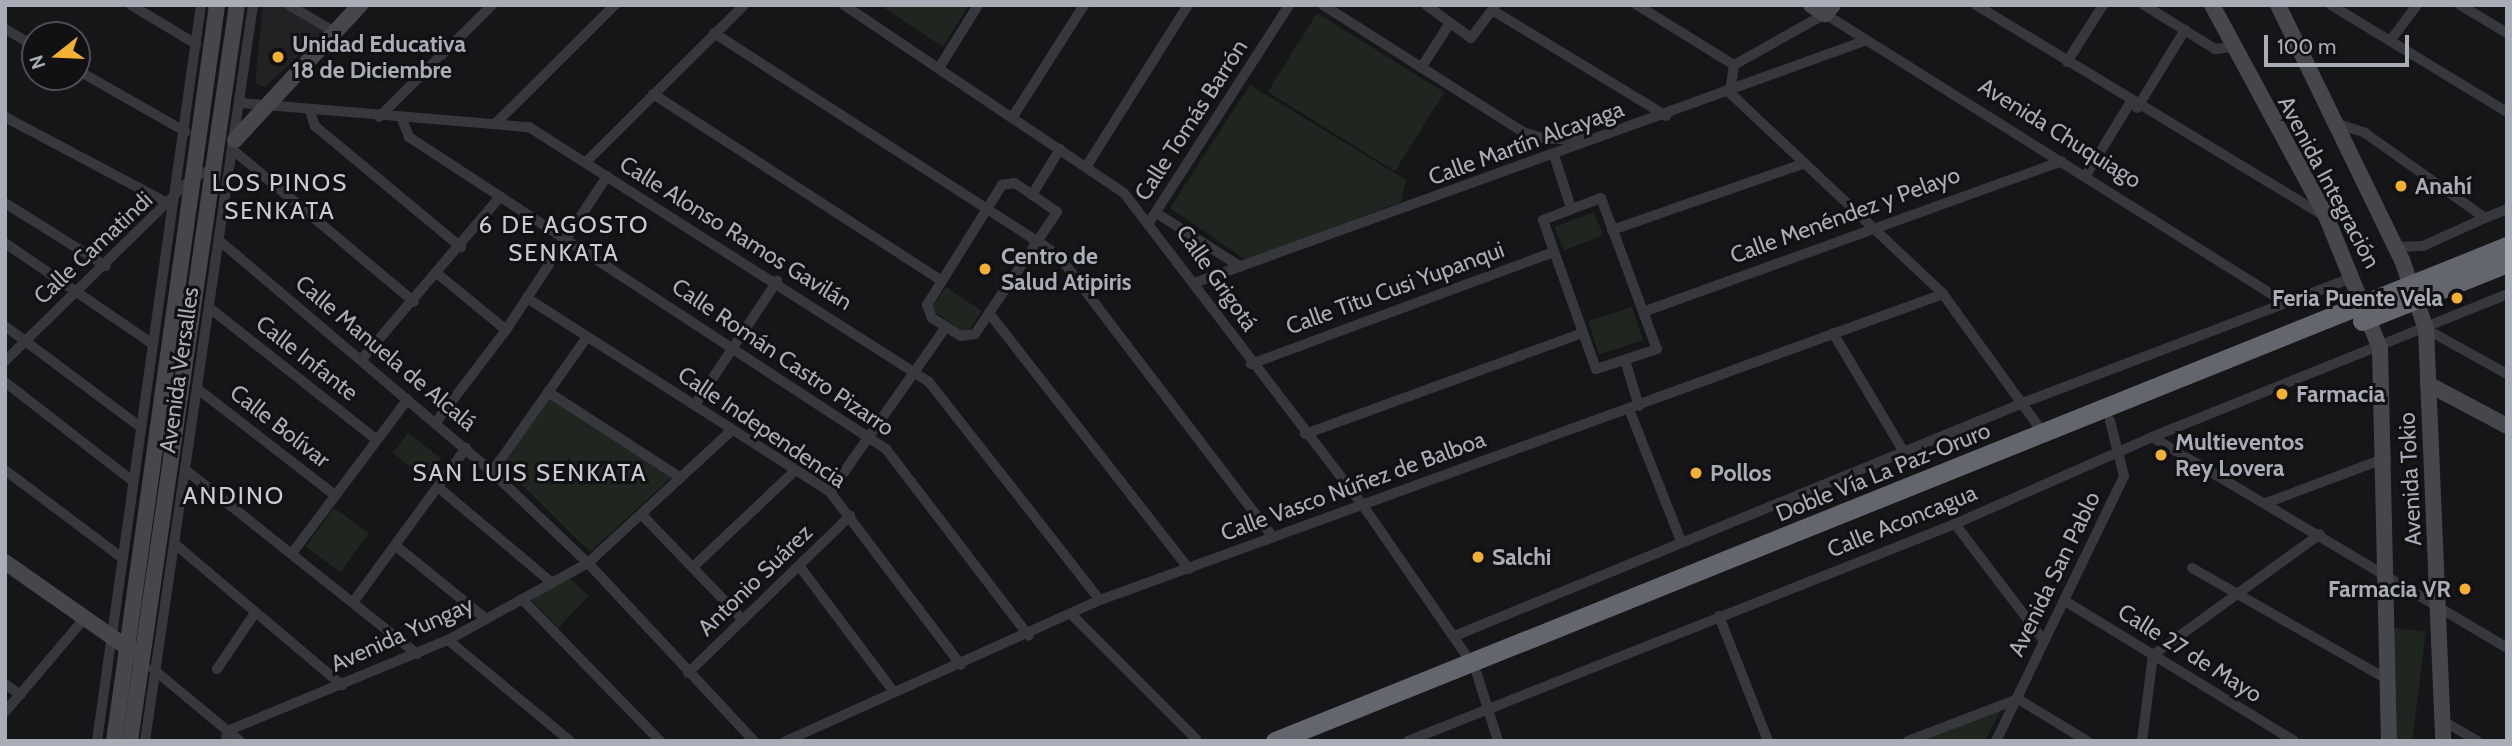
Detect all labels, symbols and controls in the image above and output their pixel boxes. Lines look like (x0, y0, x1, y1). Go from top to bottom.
north arrow (21, 21, 91, 91)
scale bar (2267, 21, 2412, 65)
place label: Unidad Educativa 18 de Diciembre (292, 30, 466, 84)
street label: Calle Tomás Barrón (1129, 34, 1253, 206)
text: 100 m (2277, 34, 2336, 59)
marker: Unidad Educativa 18 de Diciembre (270, 49, 286, 65)
text: N (24, 52, 50, 72)
street label: Avenida Chuquiago (1974, 72, 2146, 194)
street label: Avenida Integración (2272, 91, 2386, 273)
street label: Calle Martín Alcayaga (1425, 95, 1627, 191)
street label: Calle Alonso Ramos Gavilán (615, 150, 857, 316)
street label: Calle Menéndez y Pelayo (1726, 161, 1964, 269)
district label: LOS PINOS SENKATA (213, 169, 347, 225)
place label: Anahí (2415, 172, 2472, 200)
marker: Anahí (2393, 178, 2409, 194)
street label: Calle Camatindi (28, 186, 158, 310)
district label: 6 DE AGOSTO SENKATA (480, 211, 648, 267)
street label: Calle Grigotá (1170, 220, 1264, 336)
street label: Calle Titu Cusi Yupanqui (1282, 236, 1508, 340)
place label: Centro de Salud Atipiris (1001, 242, 1132, 296)
marker: Centro de Salud Atipiris (975, 259, 995, 279)
street label: Calle Manuela de Alcalá (290, 269, 482, 437)
street label: Calle Román Castro Pizarro (667, 272, 899, 442)
place label: Feria Puente Vela (2272, 284, 2443, 312)
street label: Avenida Versalles (154, 285, 204, 455)
marker: Feria Puente Vela (2449, 290, 2465, 306)
street label: Calle Infante (250, 310, 364, 406)
street label: Calle Independencia (673, 360, 851, 494)
street label: Calle Bolívar (225, 378, 335, 474)
place label: Farmacia (2296, 380, 2385, 408)
marker: Farmacia (2274, 386, 2290, 402)
street label: Avenida Tokio (2393, 411, 2427, 547)
street label: Doble Vía La Paz-Oruro (1772, 416, 1994, 528)
street label: Calle Vasco Núñez de Balboa (1217, 425, 1489, 547)
place label: Multieventos Rey Lovera (2175, 428, 2304, 482)
marker: Multieventos Rey Lovera (2153, 447, 2169, 463)
district label: SAN LUIS SENKATA (414, 459, 646, 487)
place label: Pollos (1710, 459, 1771, 487)
marker: Pollos (1688, 465, 1704, 481)
street label: Calle Aconcagua (1823, 478, 1981, 564)
district label: ANDINO (183, 482, 285, 510)
street label: Avenida San Pablo (2002, 487, 2106, 661)
street label: Antonio Suárez (692, 518, 818, 642)
place label: Salchi (1492, 543, 1551, 571)
marker: Salchi (1470, 549, 1486, 565)
place label: Farmacia VR (2328, 575, 2451, 603)
marker: Farmacia VR (2457, 581, 2473, 597)
street label: Avenida Yungay (326, 590, 478, 678)
street label: Calle 27 de Mayo (2113, 598, 2267, 708)

